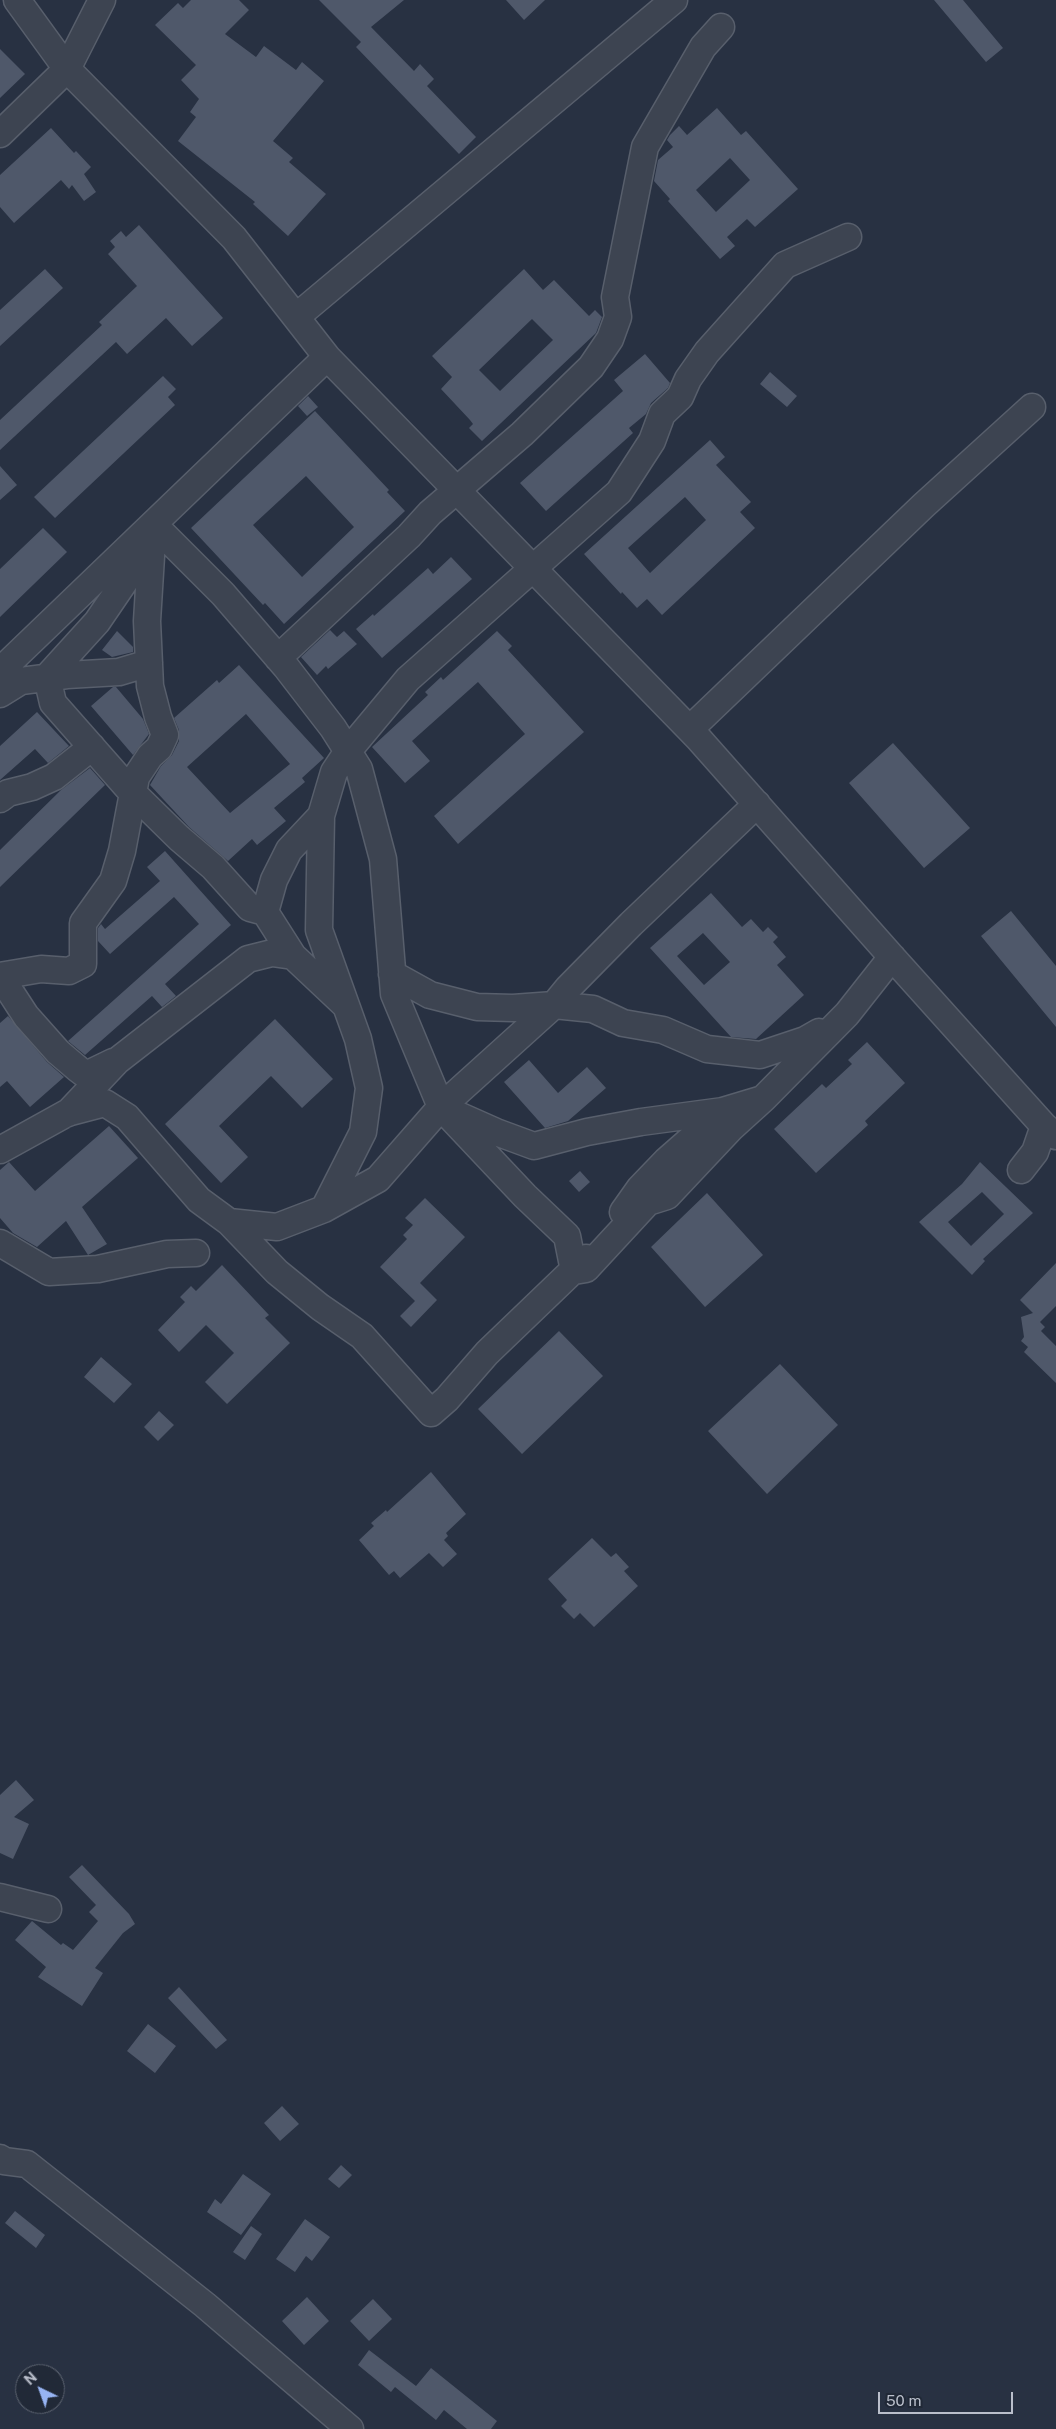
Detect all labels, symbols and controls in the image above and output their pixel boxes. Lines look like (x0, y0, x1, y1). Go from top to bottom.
north arrow (15, 2364, 65, 2414)
text: N (21, 2369, 40, 2388)
scale bar (881, 2382, 1016, 2414)
text: 50 m (886, 2392, 921, 2409)

